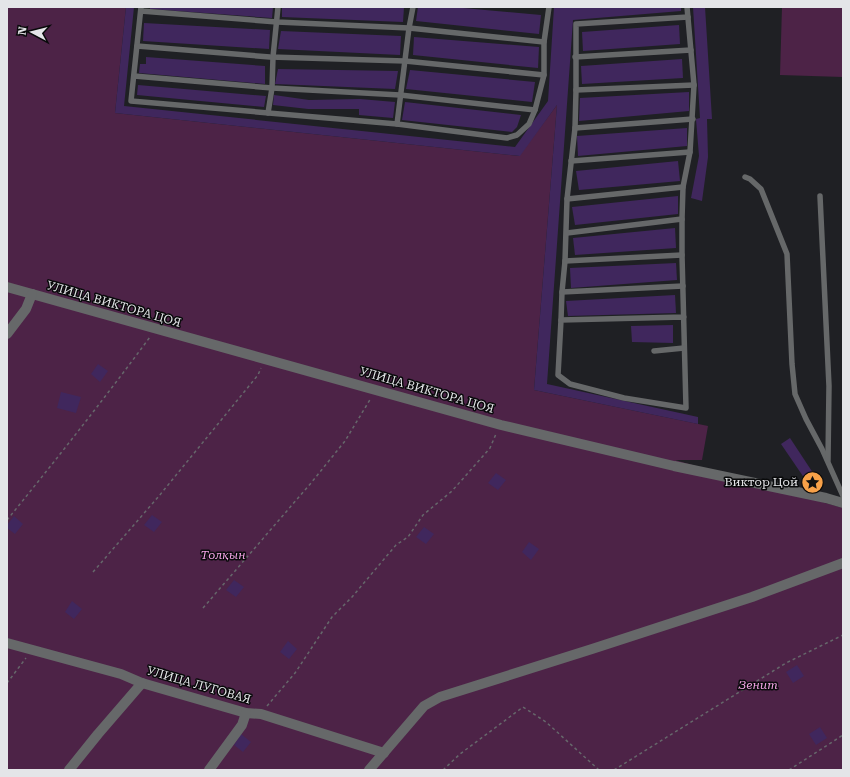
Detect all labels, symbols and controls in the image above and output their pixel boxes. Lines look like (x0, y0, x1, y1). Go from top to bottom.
north arrow (12, 12, 52, 52)
text: N (16, 25, 30, 36)
street label: УЛИЦА ВИКТОРА ЦОЯ (45, 278, 183, 330)
street label: УЛИЦА ВИКТОРА ЦОЯ (358, 364, 496, 416)
place icon: Виктор Цой (800, 469, 826, 495)
place label: Виктор Цой (724, 475, 798, 489)
park label: Толқын (201, 548, 245, 562)
street label: УЛИЦА ЛУГОВАЯ (145, 663, 253, 707)
park label: Зенит (738, 678, 778, 692)

